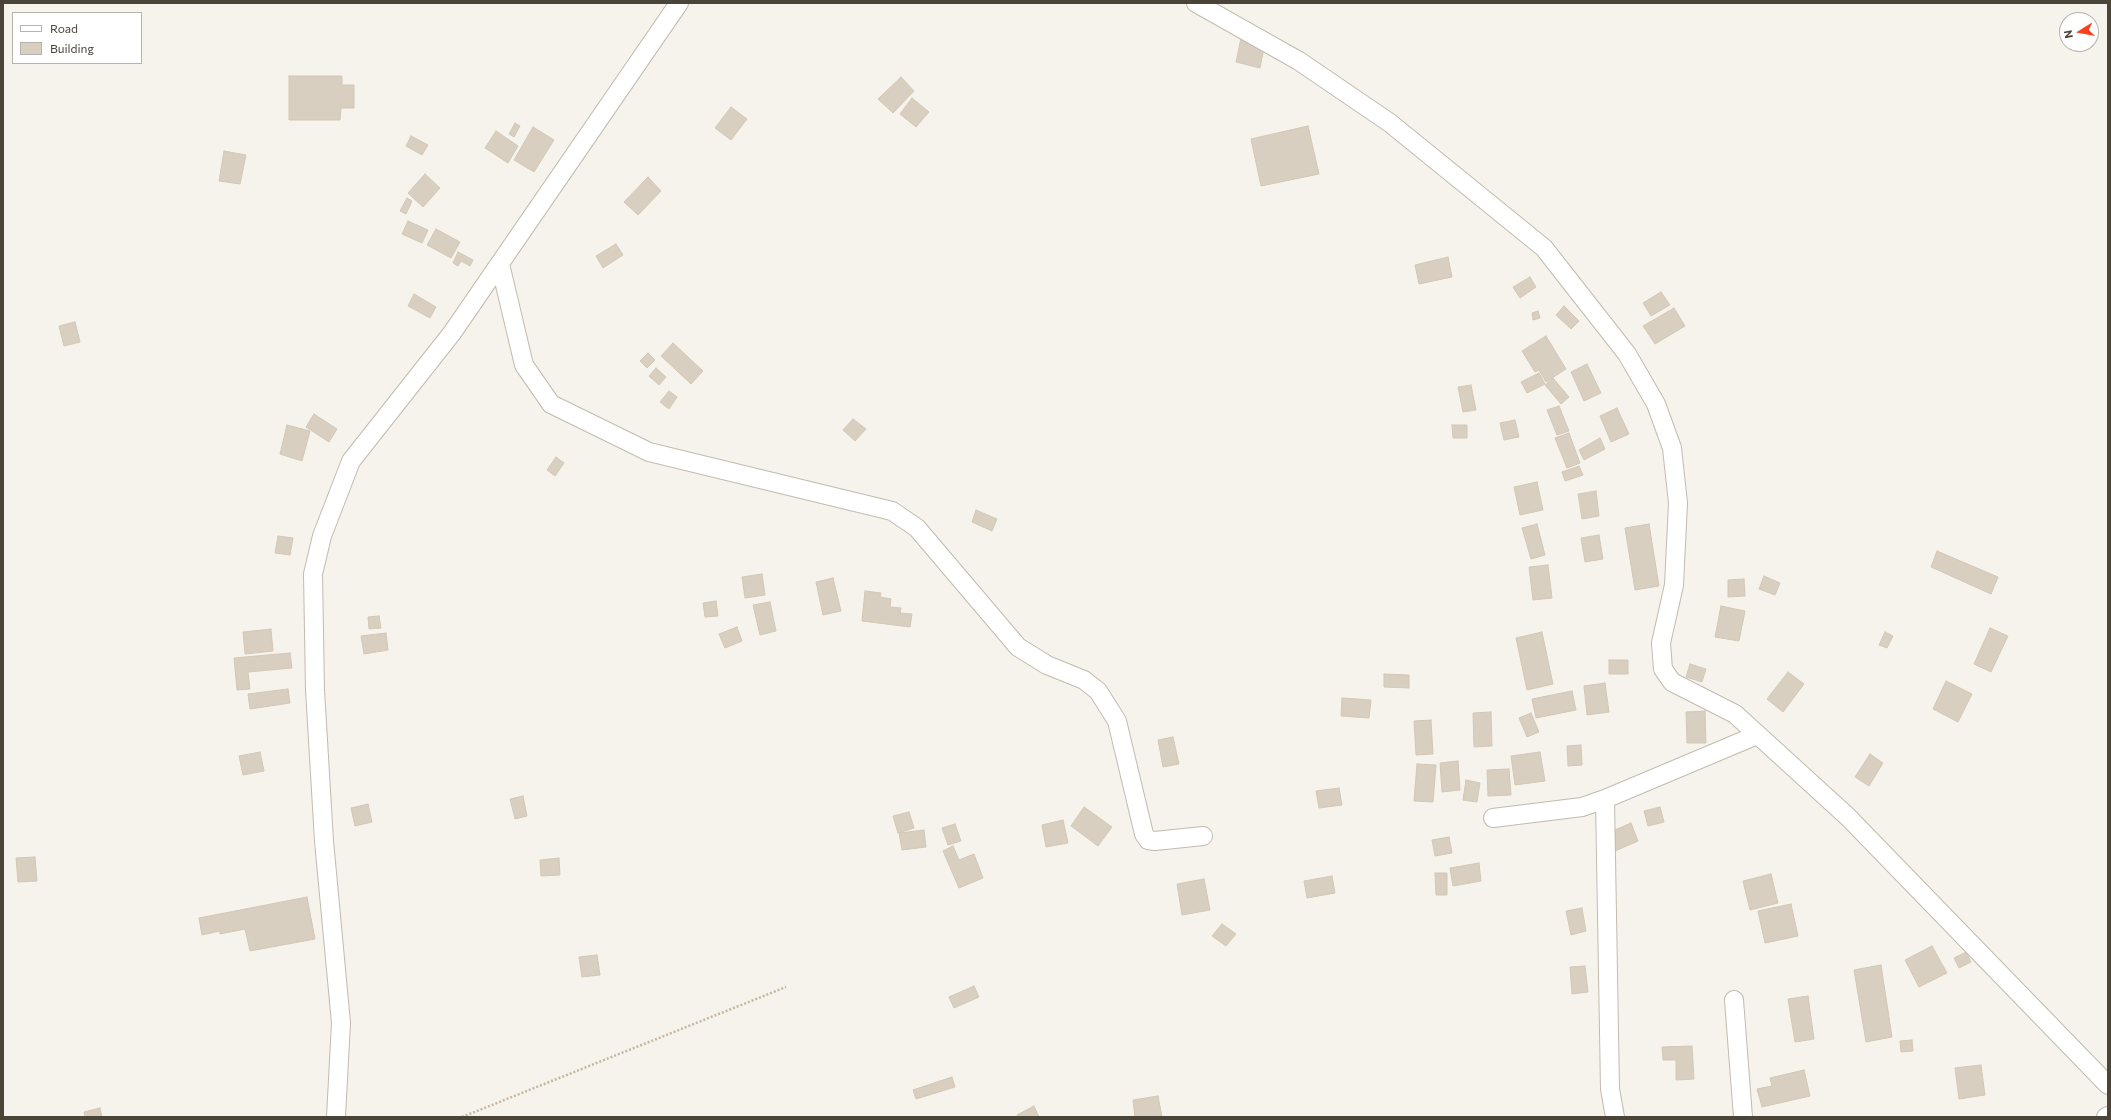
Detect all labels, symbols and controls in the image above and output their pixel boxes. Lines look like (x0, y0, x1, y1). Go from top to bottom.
legend (12, 12, 142, 64)
north arrow (2059, 12, 2099, 52)
text: Road (50, 21, 78, 35)
text: N (2061, 29, 2075, 39)
text: Building (50, 41, 94, 55)

